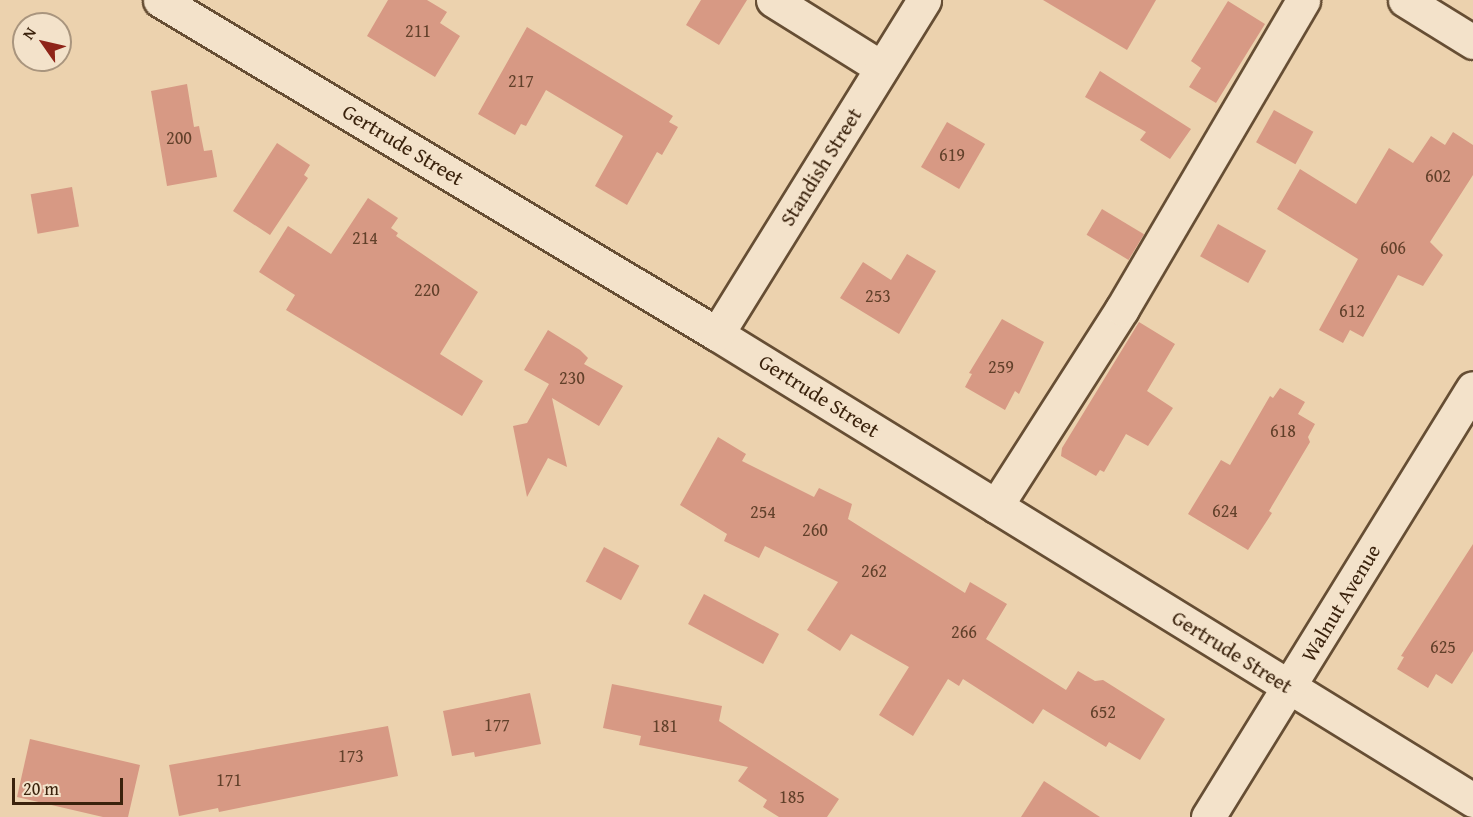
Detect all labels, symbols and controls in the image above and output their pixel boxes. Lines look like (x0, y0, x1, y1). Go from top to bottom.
north arrow (12, 12, 72, 72)
house number: 211 (405, 20, 431, 42)
text: N (16, 22, 42, 44)
house number: 217 (508, 70, 534, 92)
street label: Gertrude Street (338, 99, 468, 191)
street label: Standish Street (775, 103, 867, 231)
house number: 200 (166, 127, 192, 149)
house number: 619 (939, 144, 965, 166)
house number: 602 (1425, 165, 1451, 187)
house number: 214 (352, 227, 378, 249)
house number: 606 (1380, 237, 1406, 259)
house number: 220 (414, 279, 440, 301)
house number: 253 (865, 285, 891, 307)
house number: 612 (1339, 300, 1365, 322)
street label: Gertrude Street (754, 349, 884, 443)
house number: 259 (988, 356, 1014, 378)
house number: 230 (559, 367, 585, 389)
house number: 618 (1270, 420, 1296, 442)
house number: 624 (1212, 500, 1238, 522)
house number: 254 (750, 501, 776, 523)
house number: 260 (802, 519, 828, 541)
street label: Walnut Avenue (1296, 540, 1386, 666)
house number: 262 (861, 560, 887, 582)
street label: Gertrude Street (1167, 605, 1297, 699)
house number: 266 (951, 621, 977, 643)
house number: 625 (1430, 636, 1456, 658)
house number: 652 (1090, 701, 1116, 723)
house number: 177 (484, 714, 510, 736)
house number: 181 (652, 715, 678, 737)
house number: 173 (338, 745, 364, 767)
scale bar (15, 766, 126, 804)
house number: 171 (216, 769, 242, 791)
text: 20 m (23, 775, 59, 802)
house number: 185 (779, 786, 805, 808)

